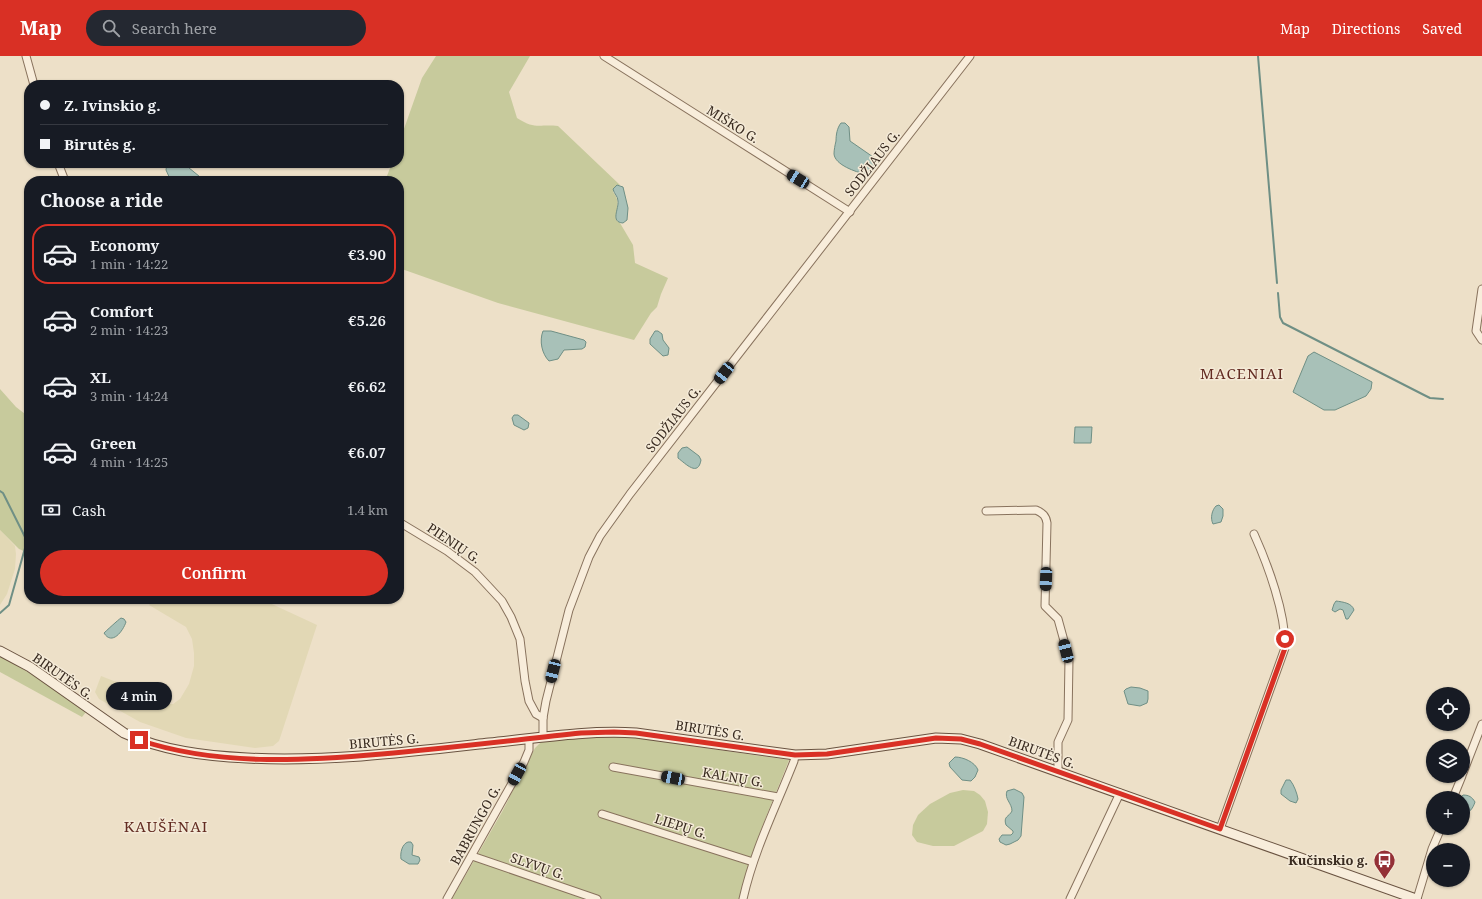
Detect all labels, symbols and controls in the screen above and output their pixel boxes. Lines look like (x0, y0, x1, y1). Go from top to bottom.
search box (86, 10, 366, 46)
text: Map (20, 15, 62, 41)
icon: search (100, 17, 122, 39)
text: Search here (132, 18, 217, 38)
text: Map (1280, 19, 1310, 38)
text: Directions (1332, 19, 1400, 38)
text: Saved (1422, 19, 1462, 38)
text: Z. Ivinskio g. (64, 95, 161, 115)
street label: MIŠKO G. (703, 101, 763, 147)
street label: SODŽIAUS G. (840, 126, 904, 200)
text: Birutės g. (64, 134, 136, 154)
car (785, 168, 811, 190)
text: Choose a ride (40, 188, 163, 212)
text: Economy (90, 235, 159, 255)
icon: car (42, 236, 78, 272)
text: €3.90 (348, 244, 386, 264)
text: 1 min · 14:22 (90, 255, 168, 273)
text: Comfort (90, 301, 153, 321)
icon: car (42, 302, 78, 338)
text: €5.26 (348, 310, 386, 330)
text: 2 min · 14:23 (90, 321, 168, 339)
car (712, 360, 736, 386)
district label: MACENIAI (1200, 363, 1284, 383)
text: XL (90, 367, 111, 387)
icon: car (42, 368, 78, 404)
text: €6.62 (348, 376, 386, 396)
street label: SODŽIAUS G. (641, 382, 705, 456)
text: 3 min · 14:24 (90, 387, 168, 405)
text: Green (90, 433, 137, 453)
icon: car (42, 434, 78, 470)
text: €6.07 (348, 442, 386, 462)
text: 4 min · 14:25 (90, 453, 168, 471)
icon: cash (40, 499, 62, 521)
text: Cash (72, 500, 106, 520)
text: 1.4 km (347, 501, 388, 519)
street label: PIENIŲ G. (424, 519, 484, 567)
button: Confirm (40, 550, 388, 596)
car (1040, 567, 1052, 591)
route start (1276, 630, 1294, 648)
car (1057, 638, 1075, 664)
street label: BIRUTĖS G. (29, 649, 97, 703)
car (544, 658, 562, 684)
callout: 4 min (106, 682, 172, 710)
text: 4 min (121, 687, 157, 705)
map controls (1426, 687, 1470, 887)
button: locate (1426, 687, 1470, 731)
street label: BIRUTĖS G. (674, 716, 746, 744)
street label: BIRUTĖS G. (348, 729, 420, 753)
route end (130, 731, 148, 749)
street label: BIRUTĖS G. (1006, 732, 1078, 772)
button: layers (1426, 739, 1470, 783)
car (506, 761, 528, 787)
street label: KALNŲ G. (701, 763, 765, 791)
car (660, 770, 686, 786)
street label: BABRUNGO G. (446, 782, 504, 868)
button: + (1426, 791, 1470, 835)
street label: LIEPŲ G. (652, 809, 710, 843)
district label: KAUŠĖNAI (124, 816, 208, 836)
button: − (1426, 843, 1470, 887)
bus stop icon: Kučinskio g. (1371, 847, 1397, 880)
street label: SLYVŲ G. (508, 848, 568, 884)
place label: Kučinskio g. (1288, 851, 1368, 869)

